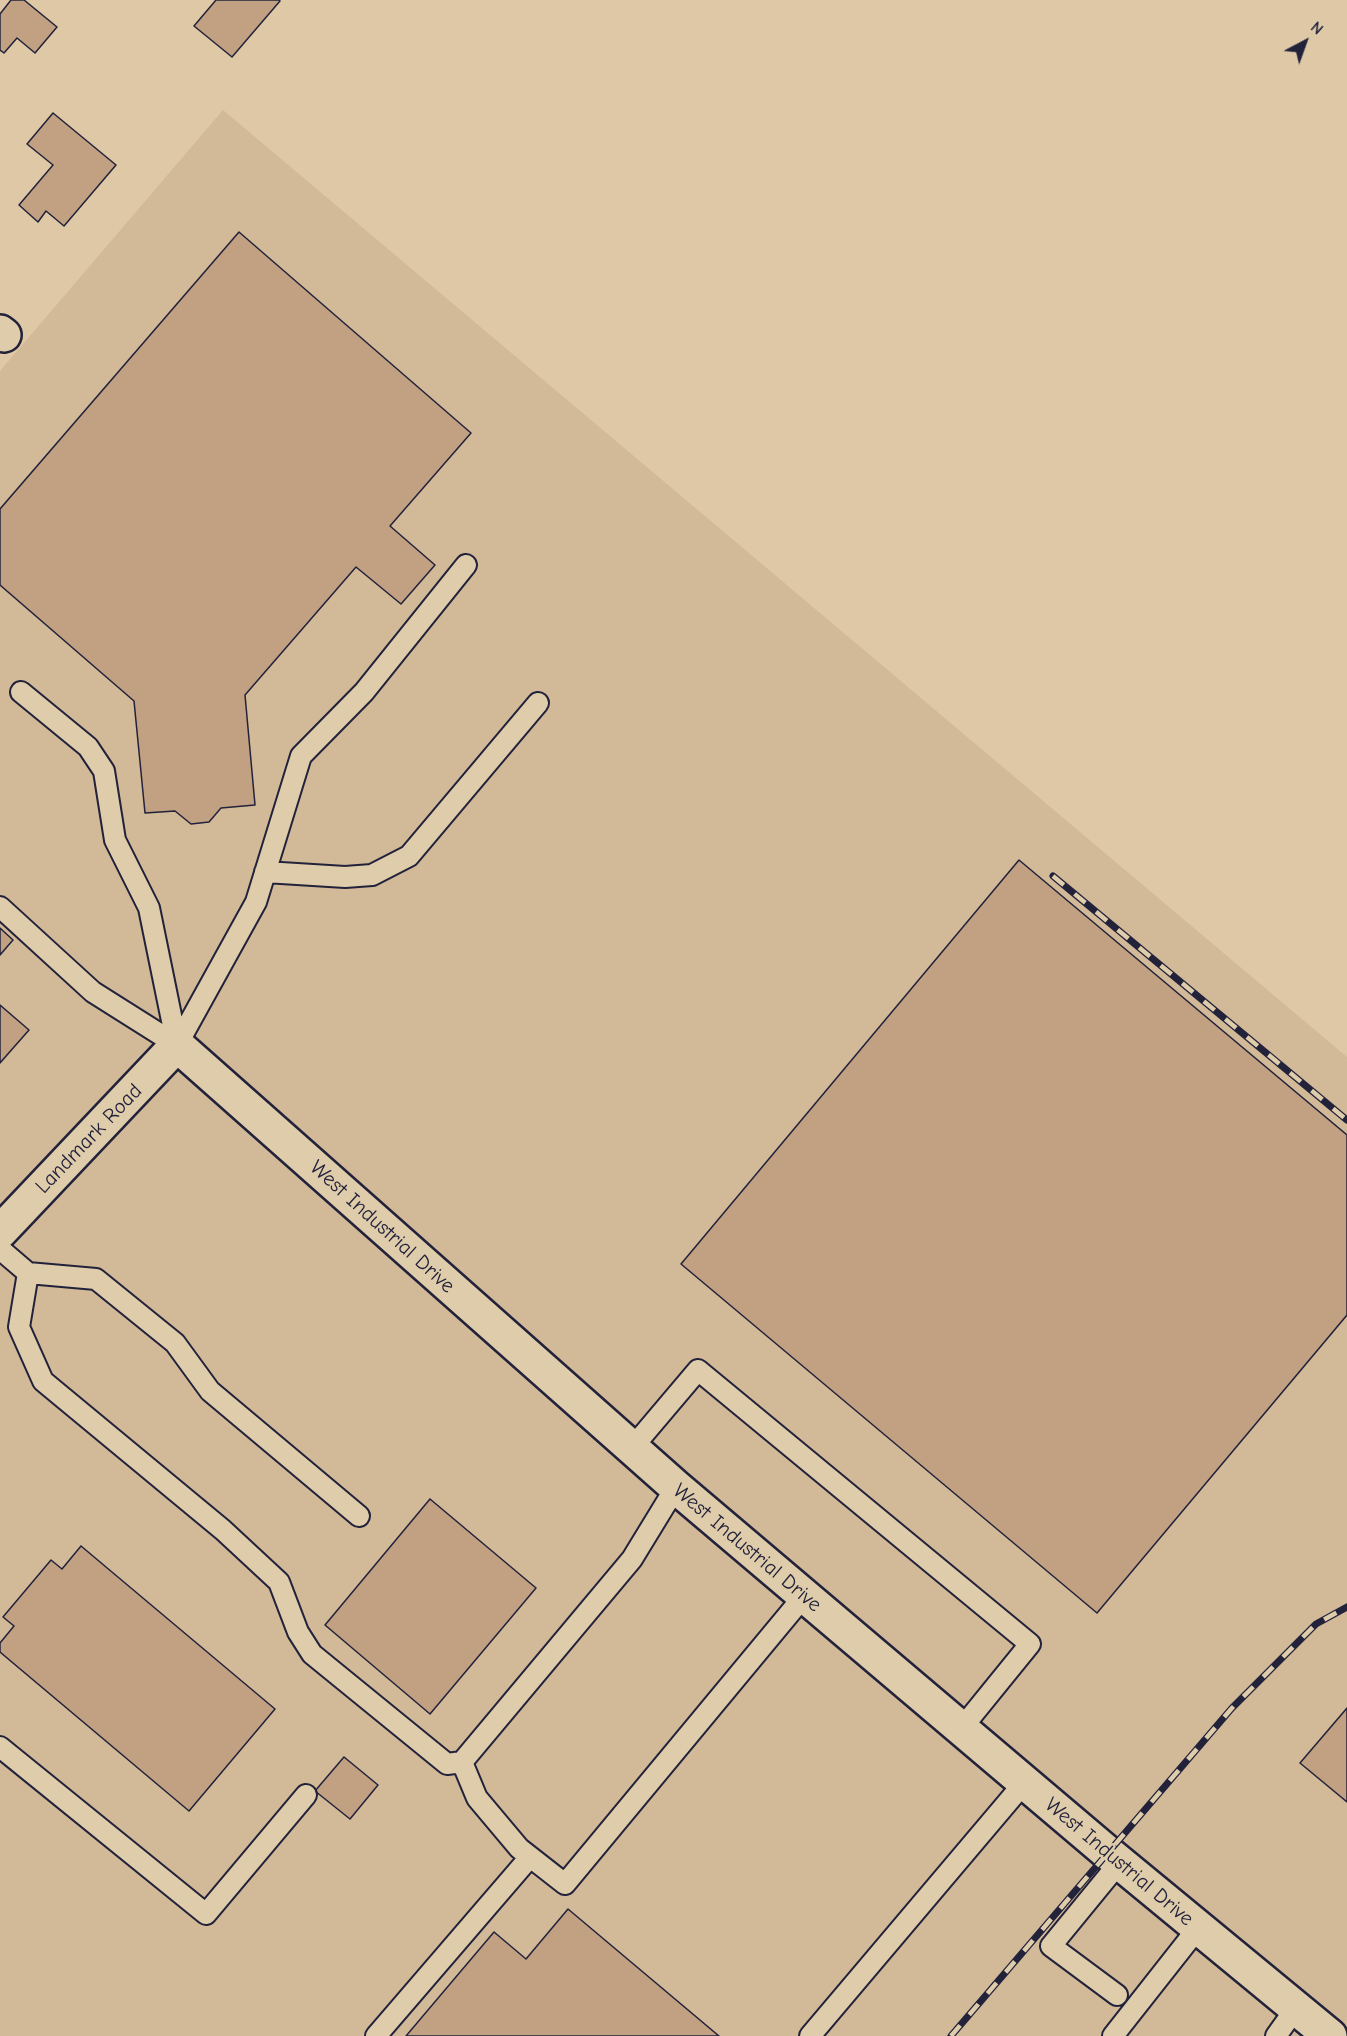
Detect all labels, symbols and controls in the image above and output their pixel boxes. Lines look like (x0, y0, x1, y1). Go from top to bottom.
north arrow (1275, 12, 1335, 72)
text: N (1307, 18, 1327, 39)
street label: Landmark Road (30, 1079, 148, 1199)
street label: West Industrial Drive (304, 1155, 460, 1299)
street label: West Industrial Drive (668, 1478, 826, 1618)
street label: West Industrial Drive (1040, 1792, 1198, 1932)

